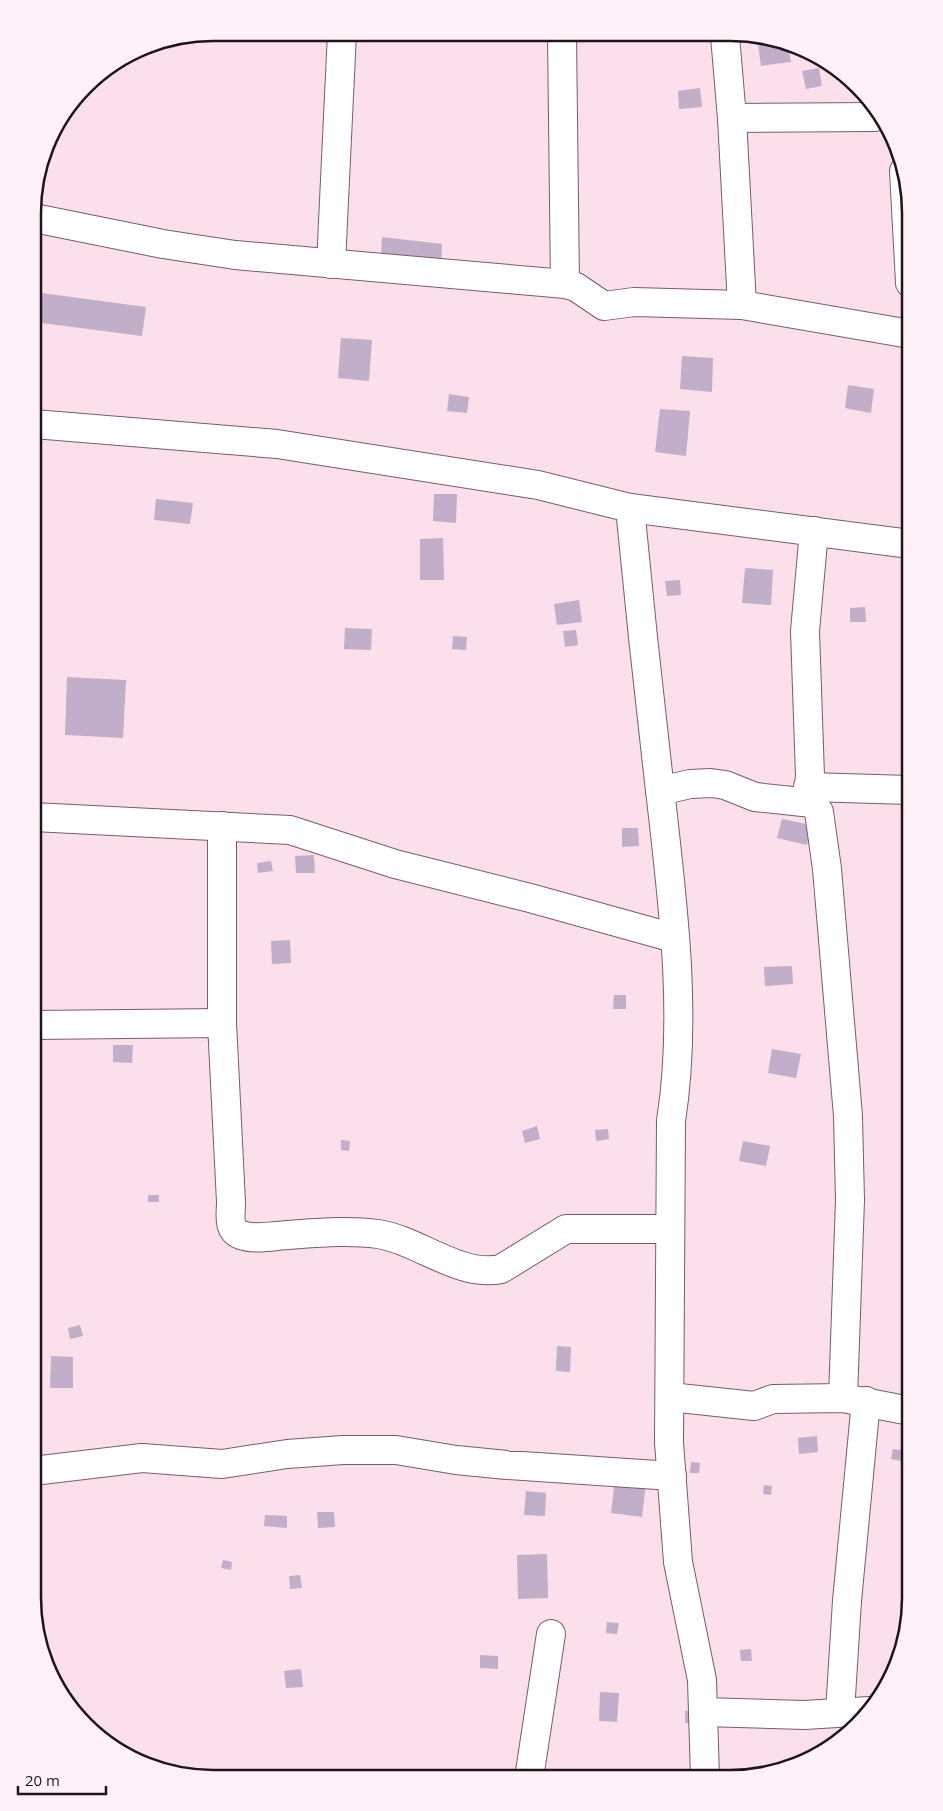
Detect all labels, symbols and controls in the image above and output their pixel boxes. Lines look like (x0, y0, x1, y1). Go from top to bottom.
scale bar (18, 1764, 105, 1796)
text: 20 m (25, 1770, 60, 1790)

